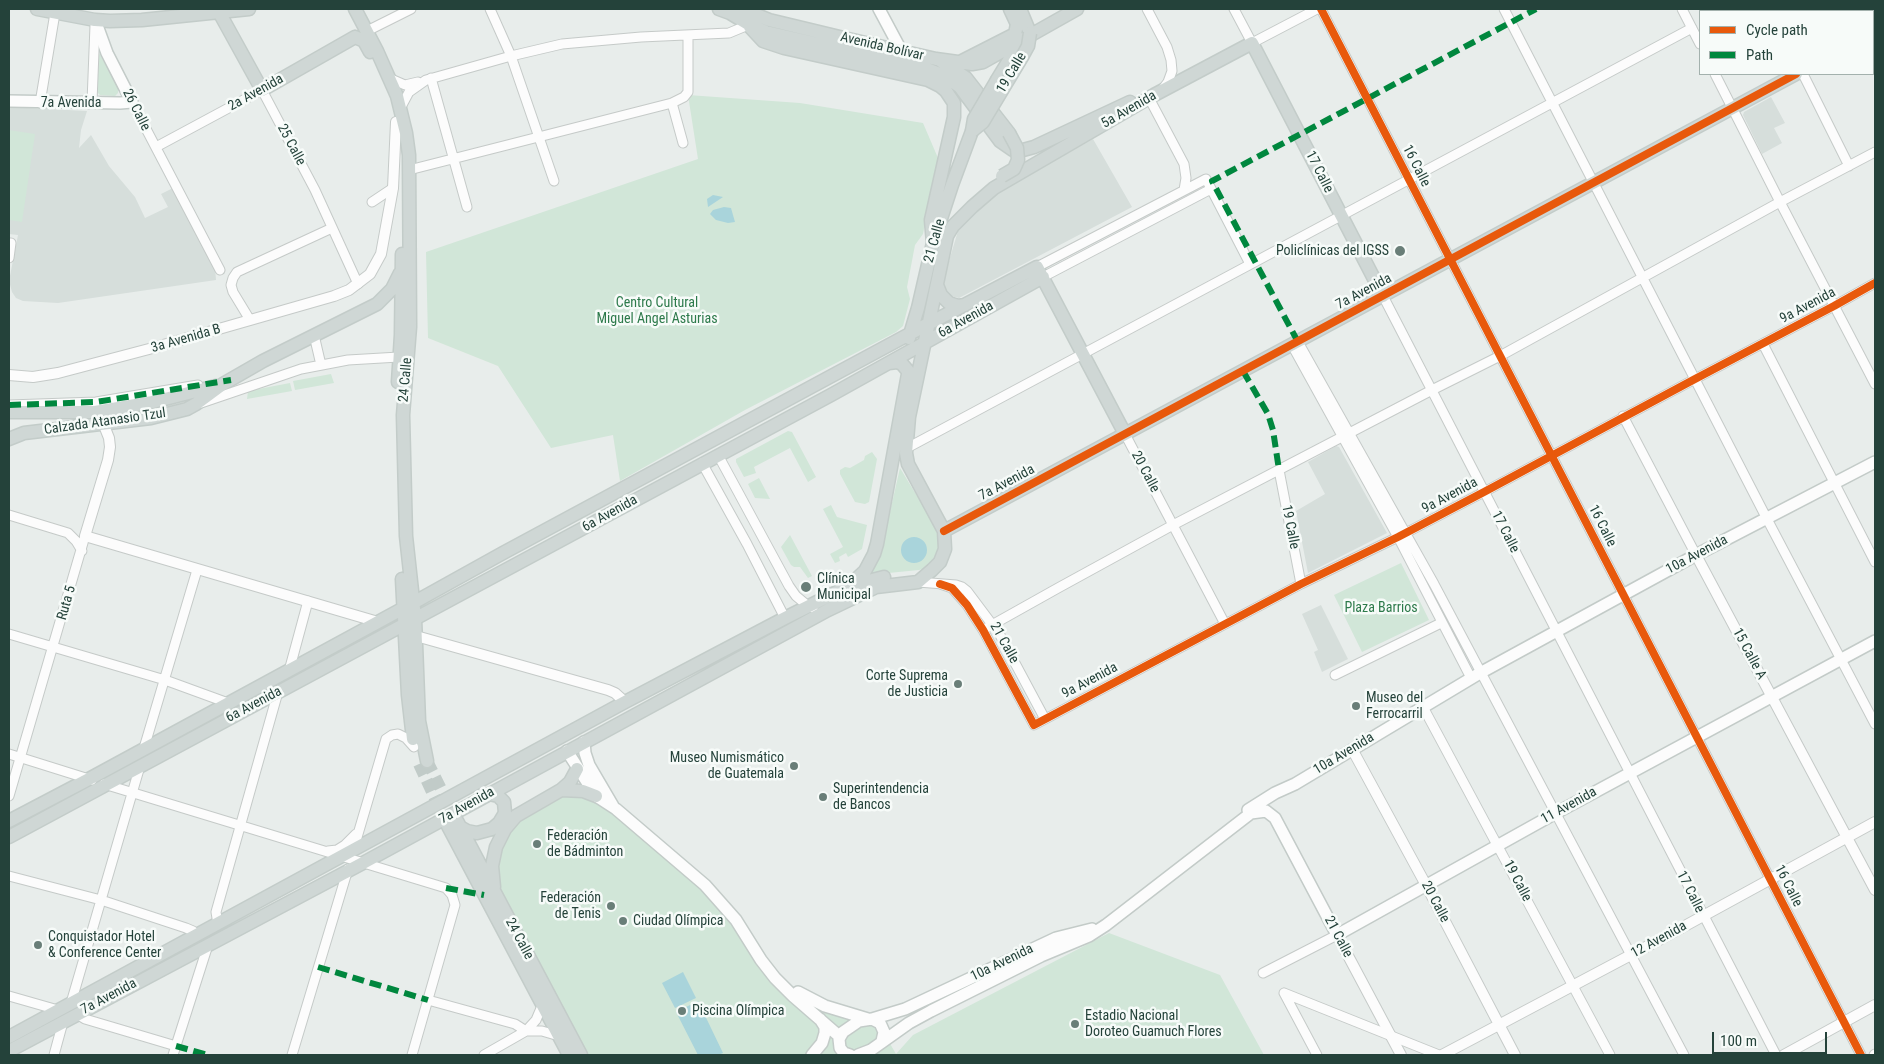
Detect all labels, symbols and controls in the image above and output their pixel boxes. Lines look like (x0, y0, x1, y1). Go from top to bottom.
legend (1699, 10, 1874, 75)
text: Cycle path (1746, 21, 1808, 39)
street label: Avenida Bolívar (839, 29, 925, 65)
text: Path (1746, 46, 1773, 64)
street label: 19 Calle (993, 50, 1031, 96)
street label: 2a Avenida (225, 71, 287, 115)
street label: 26 Calle (118, 86, 154, 134)
street label: 5a Avenida (1099, 88, 1159, 132)
street label: 7a Avenida (41, 95, 101, 111)
street label: 25 Calle (273, 121, 309, 169)
street label: 16 Calle (1398, 142, 1434, 190)
street label: 17 Calle (1301, 148, 1337, 196)
street label: 21 Calle (921, 217, 949, 265)
place label: Policlínicas del IGSS (1276, 243, 1389, 259)
marker: Policlínicas del IGSS (1393, 244, 1407, 258)
street label: 7a Avenida (1333, 270, 1395, 314)
street label: 9a Avenida (1777, 284, 1839, 328)
park label: Centro Cultural Miguel Angel Asturias (596, 295, 718, 328)
street label: 6a Avenida (935, 298, 997, 342)
street label: 3a Avenida B (149, 321, 223, 357)
street label: 24 Calle (396, 357, 416, 403)
street label: Calzada Atanasio Tzul (43, 405, 167, 439)
street label: 20 Calle (1127, 448, 1163, 496)
street label: 7a Avenida (976, 461, 1038, 505)
street label: 9a Avenida (1419, 474, 1481, 518)
street label: 6a Avenida (579, 492, 641, 536)
street label: 16 Calle (1584, 502, 1620, 550)
street label: 19 Calle (1277, 503, 1303, 551)
street label: 17 Calle (1487, 508, 1523, 556)
street label: 10a Avenida (1663, 532, 1731, 578)
place label: Clínica Municipal (817, 571, 871, 604)
marker: Clínica Municipal (799, 580, 813, 594)
street label: Ruta 5 (54, 584, 80, 622)
park label: Plaza Barrios (1344, 600, 1418, 616)
street label: 21 Calle (986, 619, 1022, 667)
street label: 15 Calle A (1728, 625, 1770, 683)
street label: 9a Avenida (1059, 659, 1121, 703)
place label: Corte Suprema de Justicia (866, 668, 948, 700)
marker: Corte Suprema de Justicia (952, 678, 964, 690)
street label: 6a Avenida (223, 683, 285, 727)
place label: Museo del Ferrocarril (1366, 690, 1423, 722)
marker: Museo del Ferrocarril (1350, 700, 1362, 712)
street label: 10a Avenida (1311, 729, 1377, 779)
place label: Museo Numismático de Guatemala (670, 750, 784, 782)
marker: Museo Numismático de Guatemala (788, 760, 800, 772)
place label: Superintendencia de Bancos (833, 781, 929, 814)
street label: 7a Avenida (436, 784, 498, 828)
street label: 11 Avenida (1538, 784, 1600, 828)
marker: Superintendencia de Bancos (817, 791, 829, 803)
place label: Federación de Bádminton (547, 828, 623, 860)
marker: Federación de Bádminton (531, 838, 543, 850)
street label: 19 Calle (1499, 857, 1535, 905)
street label: 16 Calle (1770, 862, 1806, 910)
street label: 17 Calle (1672, 868, 1708, 916)
street label: 20 Calle (1417, 878, 1453, 926)
place label: Federación de Tenis (540, 890, 601, 922)
marker: Federación de Tenis (605, 900, 617, 912)
place label: Ciudad Olímpica (633, 913, 723, 929)
street label: 21 Calle (1320, 913, 1356, 961)
street label: 24 Calle (501, 915, 537, 963)
marker: Ciudad Olímpica (617, 915, 629, 927)
street label: 12 Avenida (1628, 918, 1690, 962)
place label: Conquistador Hotel & Conference Center (48, 929, 161, 962)
marker: Conquistador Hotel & Conference Center (32, 939, 44, 951)
street label: 10a Avenida (968, 941, 1036, 985)
street label: 7a Avenida (78, 975, 140, 1019)
place label: Piscina Olímpica (692, 1003, 784, 1019)
marker: Piscina Olímpica (676, 1005, 688, 1017)
place label: Estadio Nacional Doroteo Guamuch Flores (1085, 1008, 1222, 1040)
marker: Estadio Nacional Doroteo Guamuch Flores (1069, 1018, 1081, 1030)
scale bar (1714, 1022, 1829, 1054)
text: 100 m (1720, 1032, 1757, 1050)

